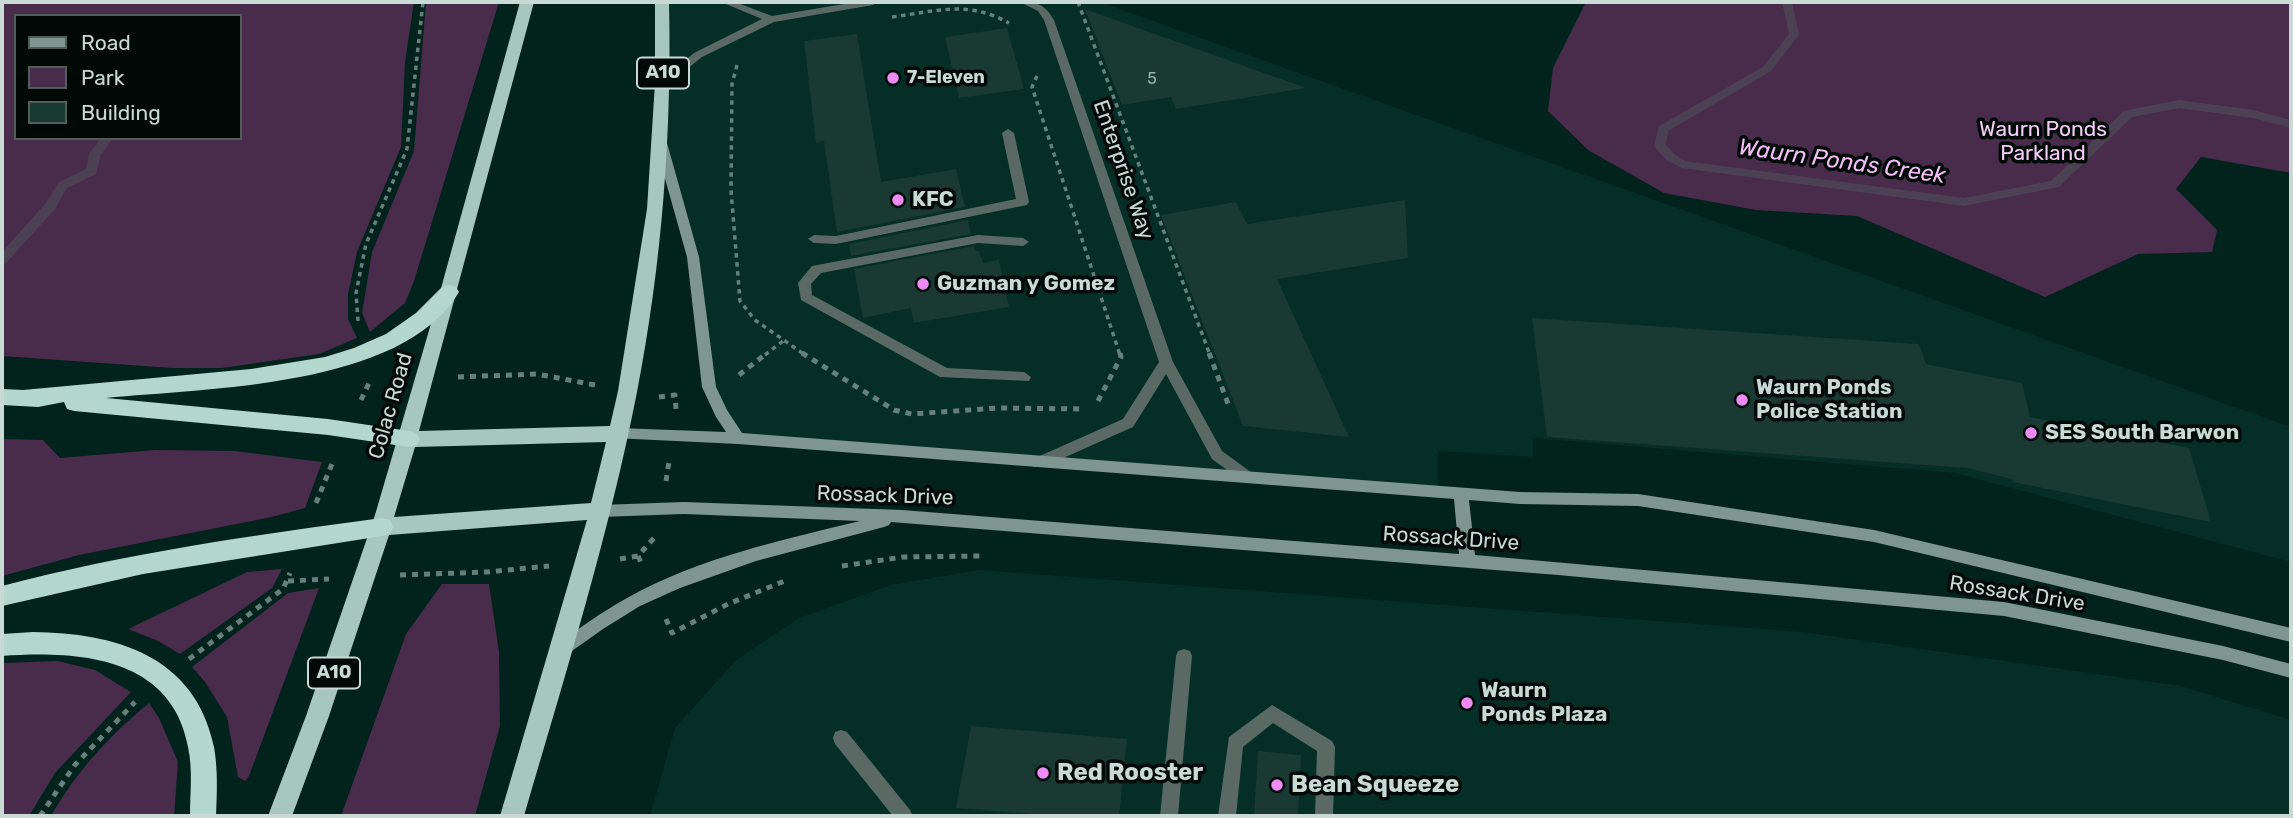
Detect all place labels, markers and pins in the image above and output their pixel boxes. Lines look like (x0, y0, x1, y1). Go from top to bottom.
place label: 7-Eleven (907, 67, 985, 89)
marker: 7-Eleven (885, 70, 901, 86)
place label: KFC (912, 187, 954, 213)
marker: KFC (890, 192, 906, 208)
place label: Guzman y Gomez (937, 271, 1115, 297)
marker: Guzman y Gomez (915, 276, 931, 292)
place label: Waurn Ponds Police Station (1756, 375, 1902, 425)
marker: Waurn Ponds Police Station (1734, 392, 1750, 408)
place label: SES South Barwon (2045, 420, 2239, 446)
marker: SES South Barwon (2023, 425, 2039, 441)
place label: Waurn Ponds Plaza (1481, 678, 1607, 728)
marker: Waurn Ponds Plaza (1459, 695, 1475, 711)
place label: Red Rooster (1057, 759, 1203, 787)
marker: Red Rooster (1035, 765, 1051, 781)
place label: Bean Squeeze (1291, 771, 1459, 799)
marker: Bean Squeeze (1269, 777, 1285, 793)

